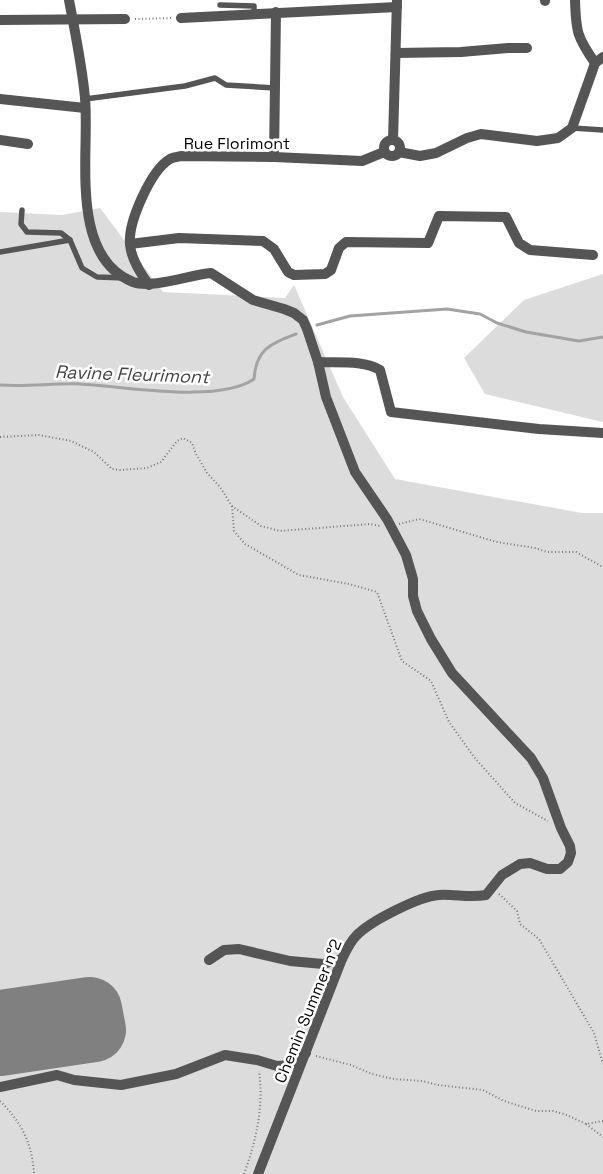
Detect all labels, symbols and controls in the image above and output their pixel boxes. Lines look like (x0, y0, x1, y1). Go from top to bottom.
street label: Rue Florimont (184, 133, 290, 154)
water label: Ravine Fleurimont (54, 360, 211, 388)
street label: Chemin Summer n°2 (270, 936, 346, 1086)

